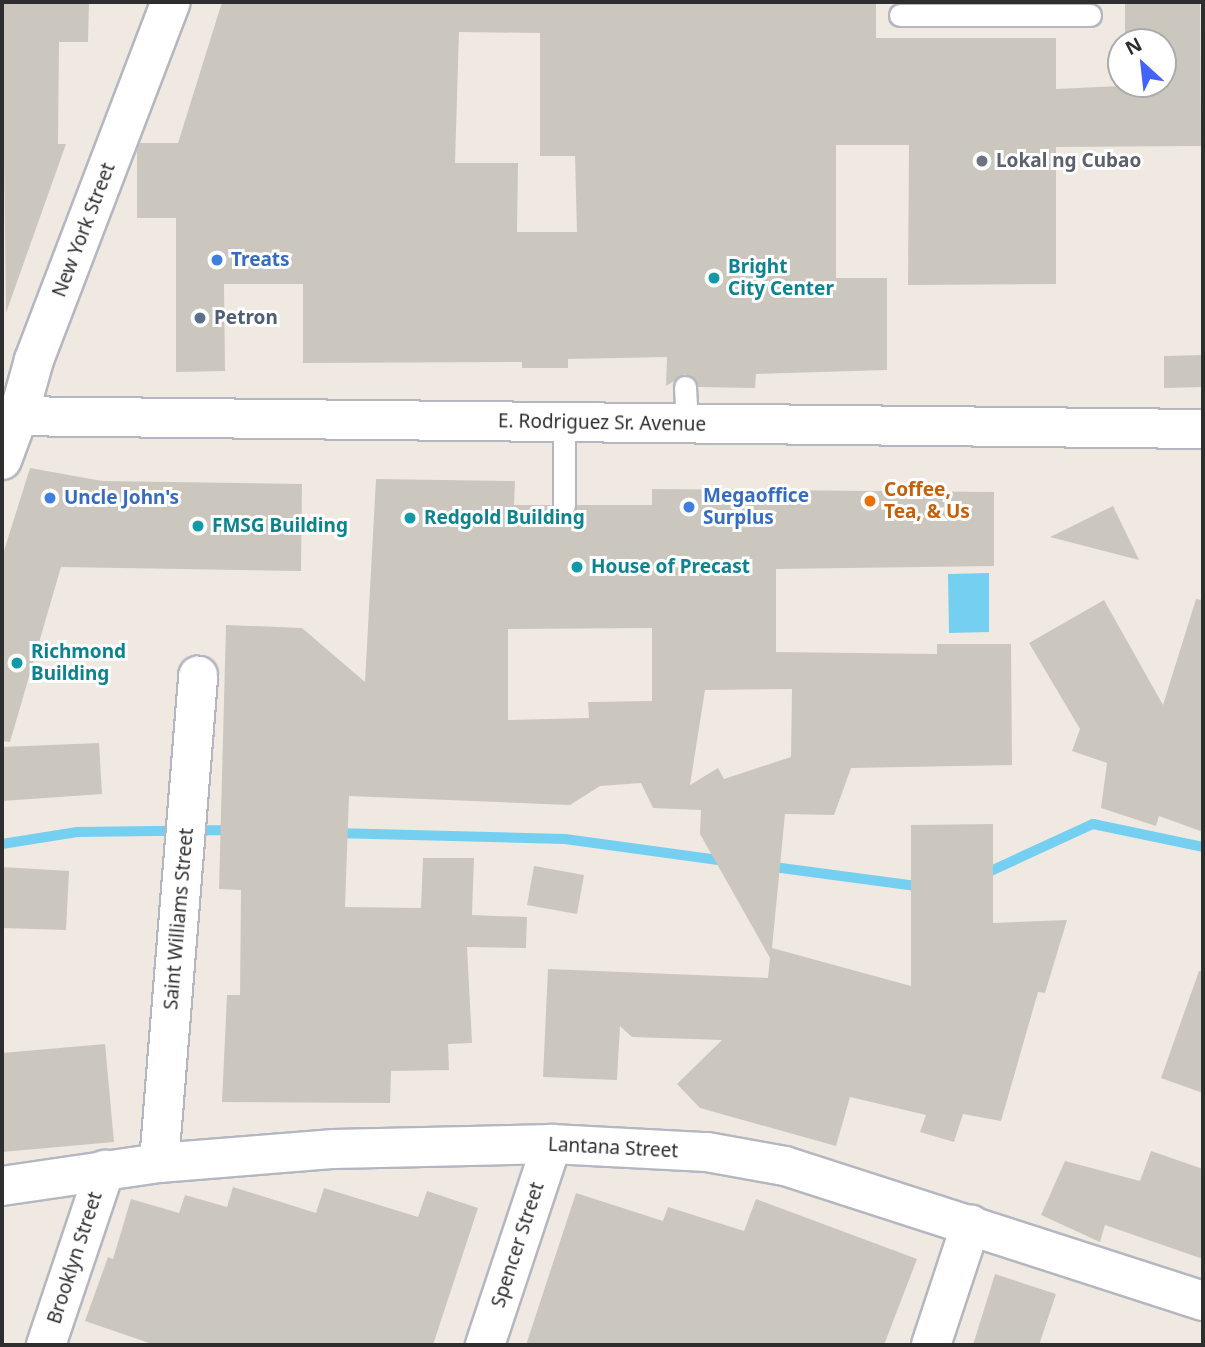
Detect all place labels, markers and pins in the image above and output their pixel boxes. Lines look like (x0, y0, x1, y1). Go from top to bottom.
place label: Lokal ng Cubao (996, 150, 1141, 172)
marker: Lokal ng Cubao (974, 153, 990, 169)
place label: Treats (231, 249, 290, 271)
marker: Treats (209, 252, 225, 268)
place label: Bright City Center (728, 256, 834, 300)
marker: Bright City Center (706, 270, 722, 286)
place label: Petron (214, 307, 278, 329)
marker: Petron (192, 310, 208, 326)
place label: Coffee, Tea, & Us (884, 479, 970, 523)
place label: Megaoffice Surplus (703, 485, 809, 529)
place label: Uncle John's (64, 487, 179, 509)
marker: Uncle John's (42, 490, 58, 506)
marker: Coffee, Tea, & Us (862, 493, 878, 509)
marker: Megaoffice Surplus (681, 499, 697, 515)
place label: Redgold Building (424, 507, 585, 529)
marker: Redgold Building (402, 510, 418, 526)
place label: FMSG Building (212, 515, 348, 537)
marker: FMSG Building (190, 518, 206, 534)
place label: House of Precast (591, 556, 750, 578)
marker: House of Precast (569, 559, 585, 575)
place label: Richmond Building (31, 641, 126, 685)
marker: Richmond Building (9, 655, 25, 671)

